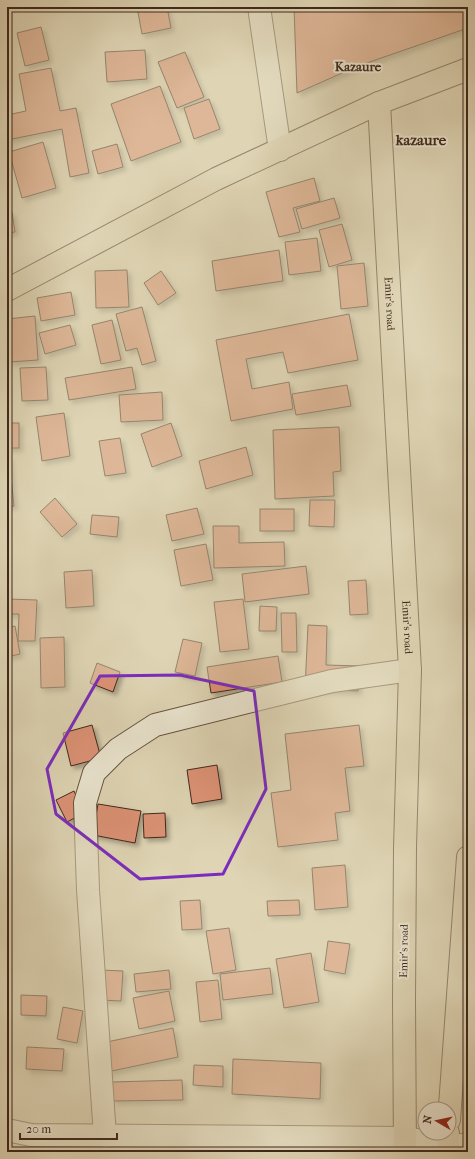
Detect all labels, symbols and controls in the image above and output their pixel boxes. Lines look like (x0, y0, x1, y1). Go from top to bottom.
district label: Kazaure (335, 59, 382, 74)
district label: kazaure (395, 131, 447, 149)
street label: Emir's road (382, 276, 398, 332)
street label: Emir's road (400, 600, 416, 655)
street label: Emir's road (397, 923, 411, 978)
north arrow (417, 1101, 457, 1141)
text: N (421, 1114, 435, 1125)
scale bar (20, 1115, 117, 1141)
text: 20 m (26, 1122, 51, 1136)

